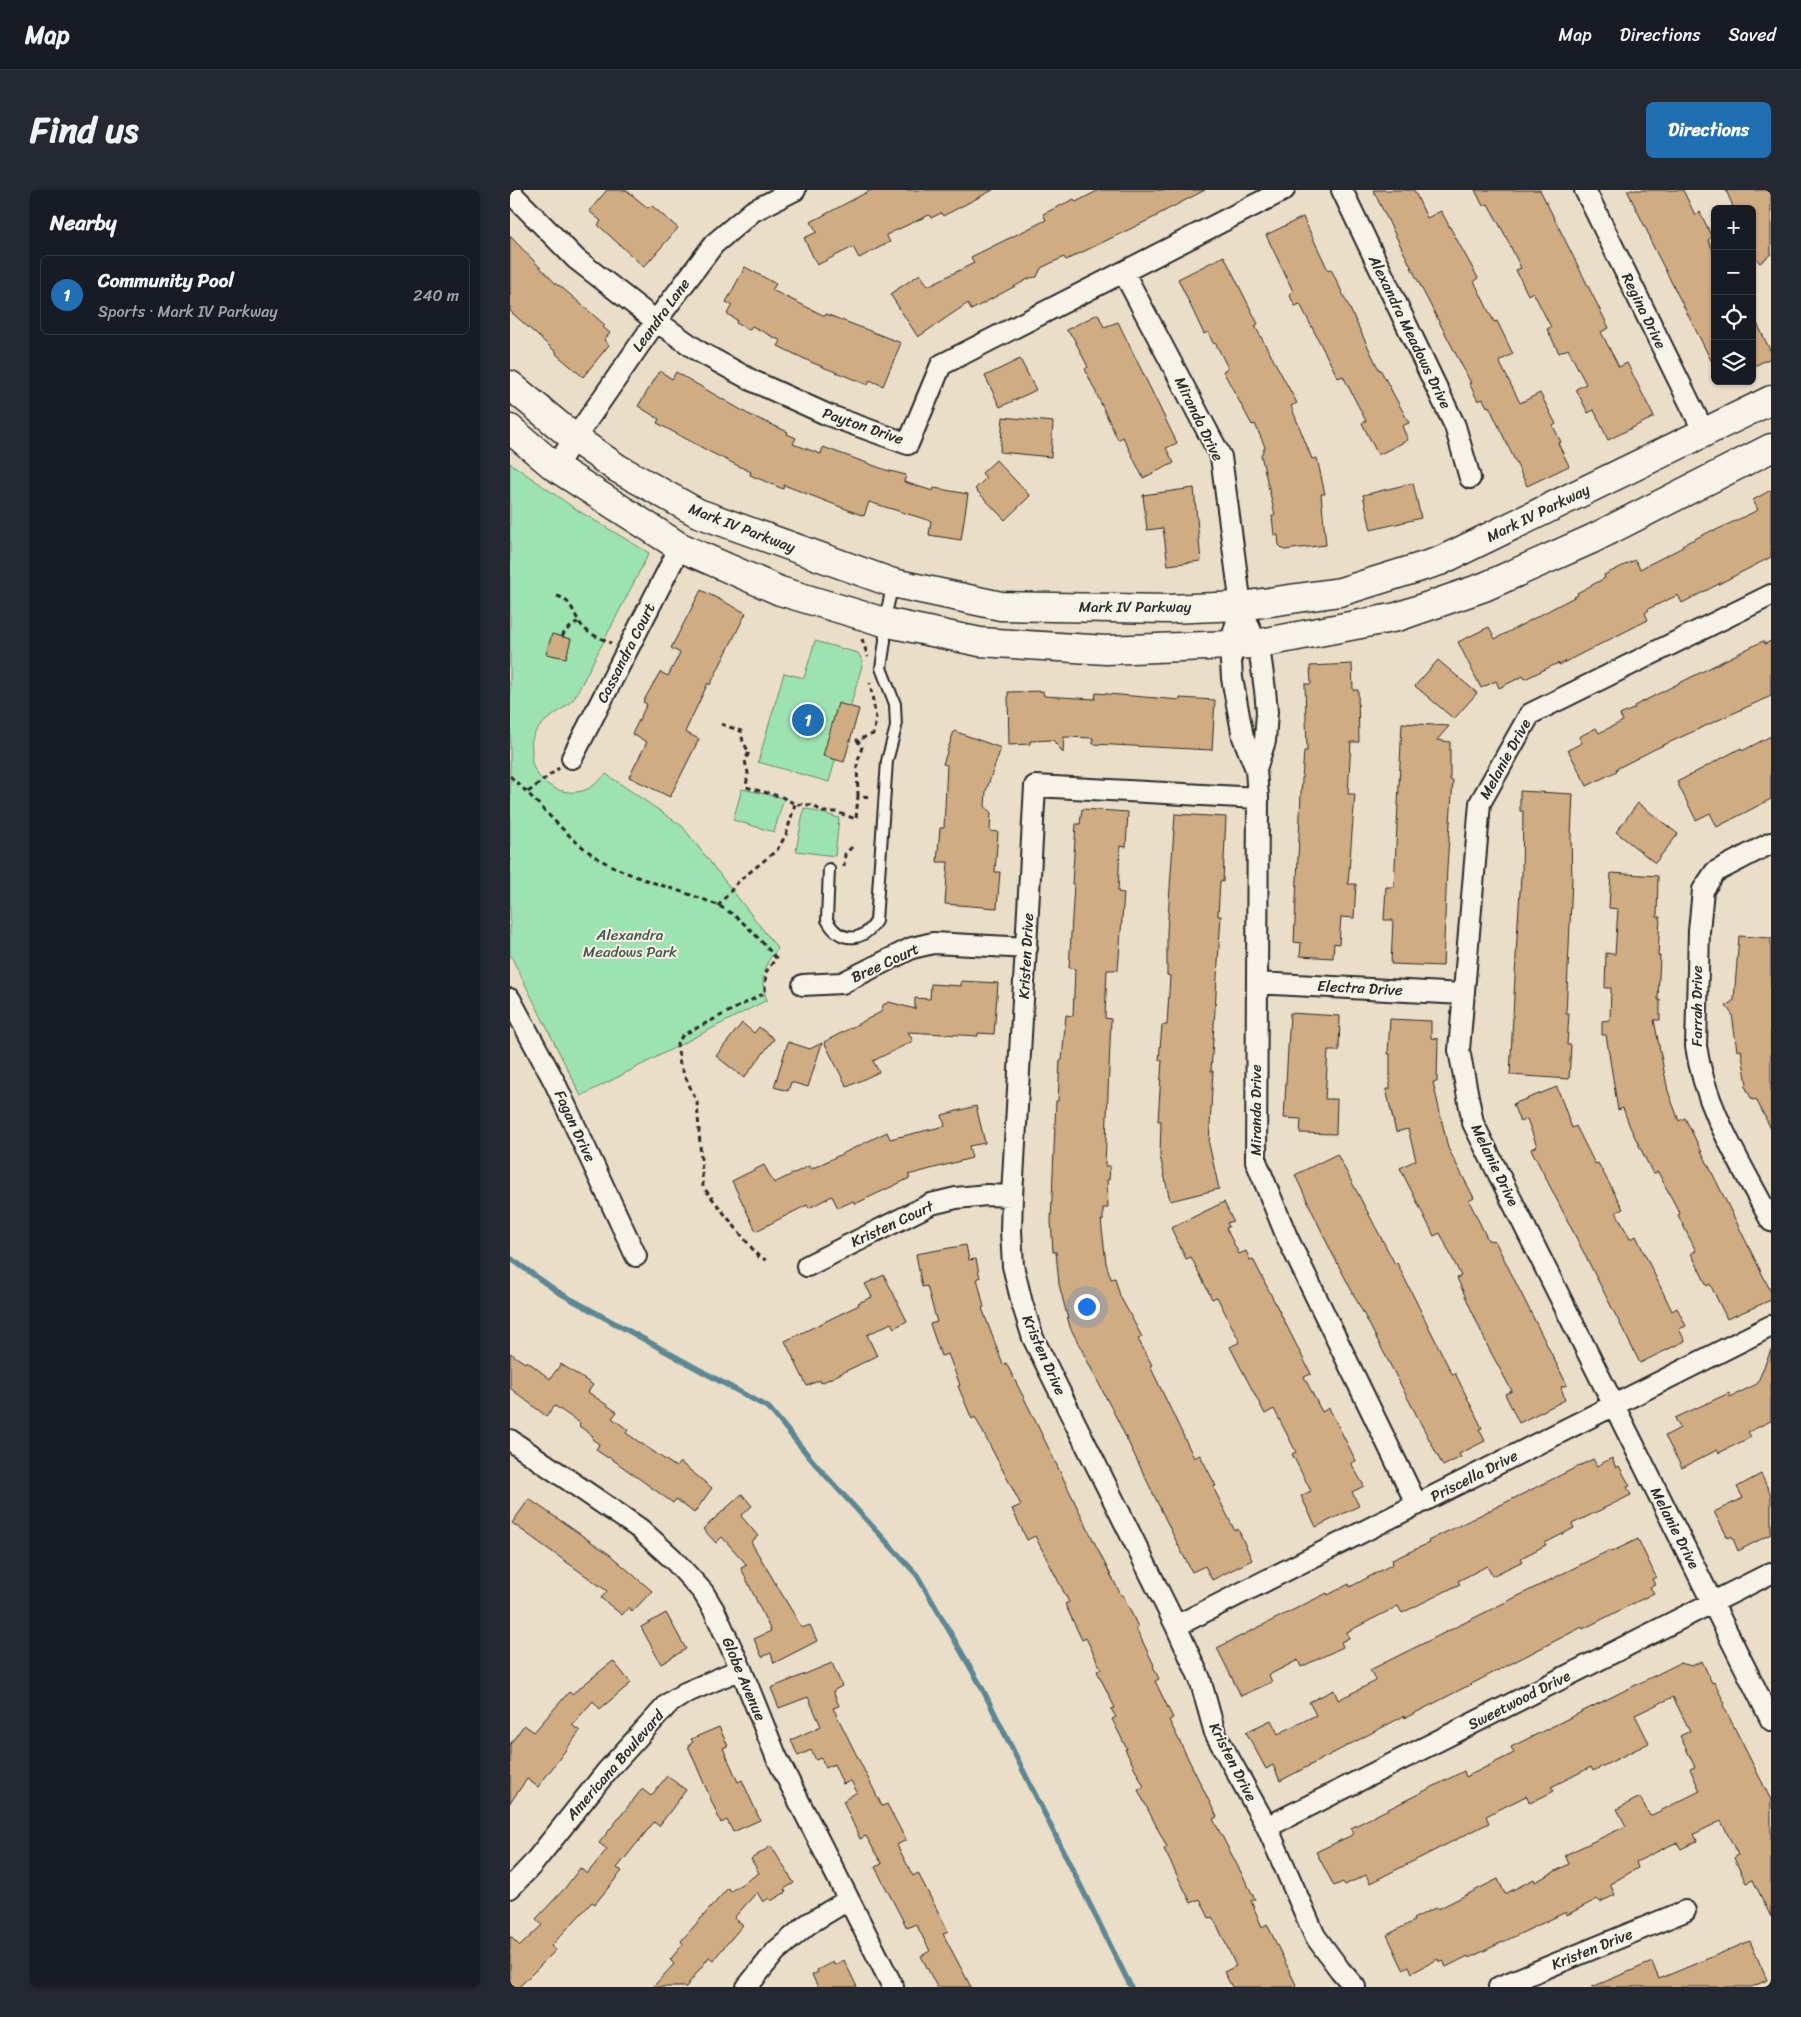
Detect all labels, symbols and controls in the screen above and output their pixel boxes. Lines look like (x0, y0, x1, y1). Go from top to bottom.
text: Map (25, 14, 69, 56)
text: Map (1559, 19, 1592, 51)
text: Directions (1620, 19, 1701, 51)
text: Saved (1729, 19, 1776, 51)
text: Find us (30, 99, 138, 161)
button: Directions (1646, 102, 1771, 158)
text: Nearby (50, 204, 116, 242)
map controls (1711, 205, 1756, 385)
button: + (1711, 205, 1756, 250)
street label: Alexandra Meadows Drive (1361, 250, 1459, 414)
button: − (1711, 250, 1756, 295)
text: Community Pool (98, 264, 234, 297)
street label: Regina Drive (1614, 268, 1674, 354)
street label: Leandra Lane (625, 272, 697, 357)
text: 1 (64, 281, 70, 310)
text: 240 m (413, 281, 459, 310)
button: locate (1711, 295, 1756, 340)
text: Sports · Mark IV Parkway (98, 297, 278, 326)
button: layers (1711, 340, 1756, 385)
street label: Miranda Drive (1167, 372, 1231, 466)
street label: Payton Drive (819, 400, 907, 452)
street label: Mark IV Parkway (1482, 477, 1594, 549)
street label: Mark IV Parkway (685, 496, 799, 560)
street label: Mark IV Parkway (1079, 594, 1191, 620)
street label: Cassandra Court (590, 598, 663, 708)
pin: 1 (792, 701, 824, 739)
street label: Melanie Drive (1472, 714, 1538, 804)
street label: Kristen Drive (1011, 912, 1041, 1000)
park label: Alexandra Meadows Park (583, 922, 677, 965)
street label: Bree Court (847, 936, 924, 990)
street label: Farrah Drive (1684, 965, 1710, 1047)
street label: Electra Drive (1317, 973, 1404, 1003)
street label: Miranda Drive (1243, 1064, 1269, 1156)
street label: Fagan Drive (547, 1086, 603, 1167)
street label: Melanie Drive (1464, 1119, 1526, 1211)
street label: Kristen Court (846, 1193, 939, 1255)
your location (1074, 1294, 1100, 1320)
street label: Kristen Drive (1015, 1310, 1073, 1400)
street label: Priscella Drive (1426, 1443, 1523, 1509)
street label: Melanie Drive (1643, 1482, 1707, 1574)
street label: Globe Avenue (715, 1633, 773, 1725)
street label: Sweetwood Drive (1463, 1663, 1575, 1737)
street label: Americana Boulevard (559, 1703, 671, 1827)
street label: Kristen Drive (1202, 1718, 1264, 1806)
street label: Kristen Drive (1547, 1921, 1637, 1977)

